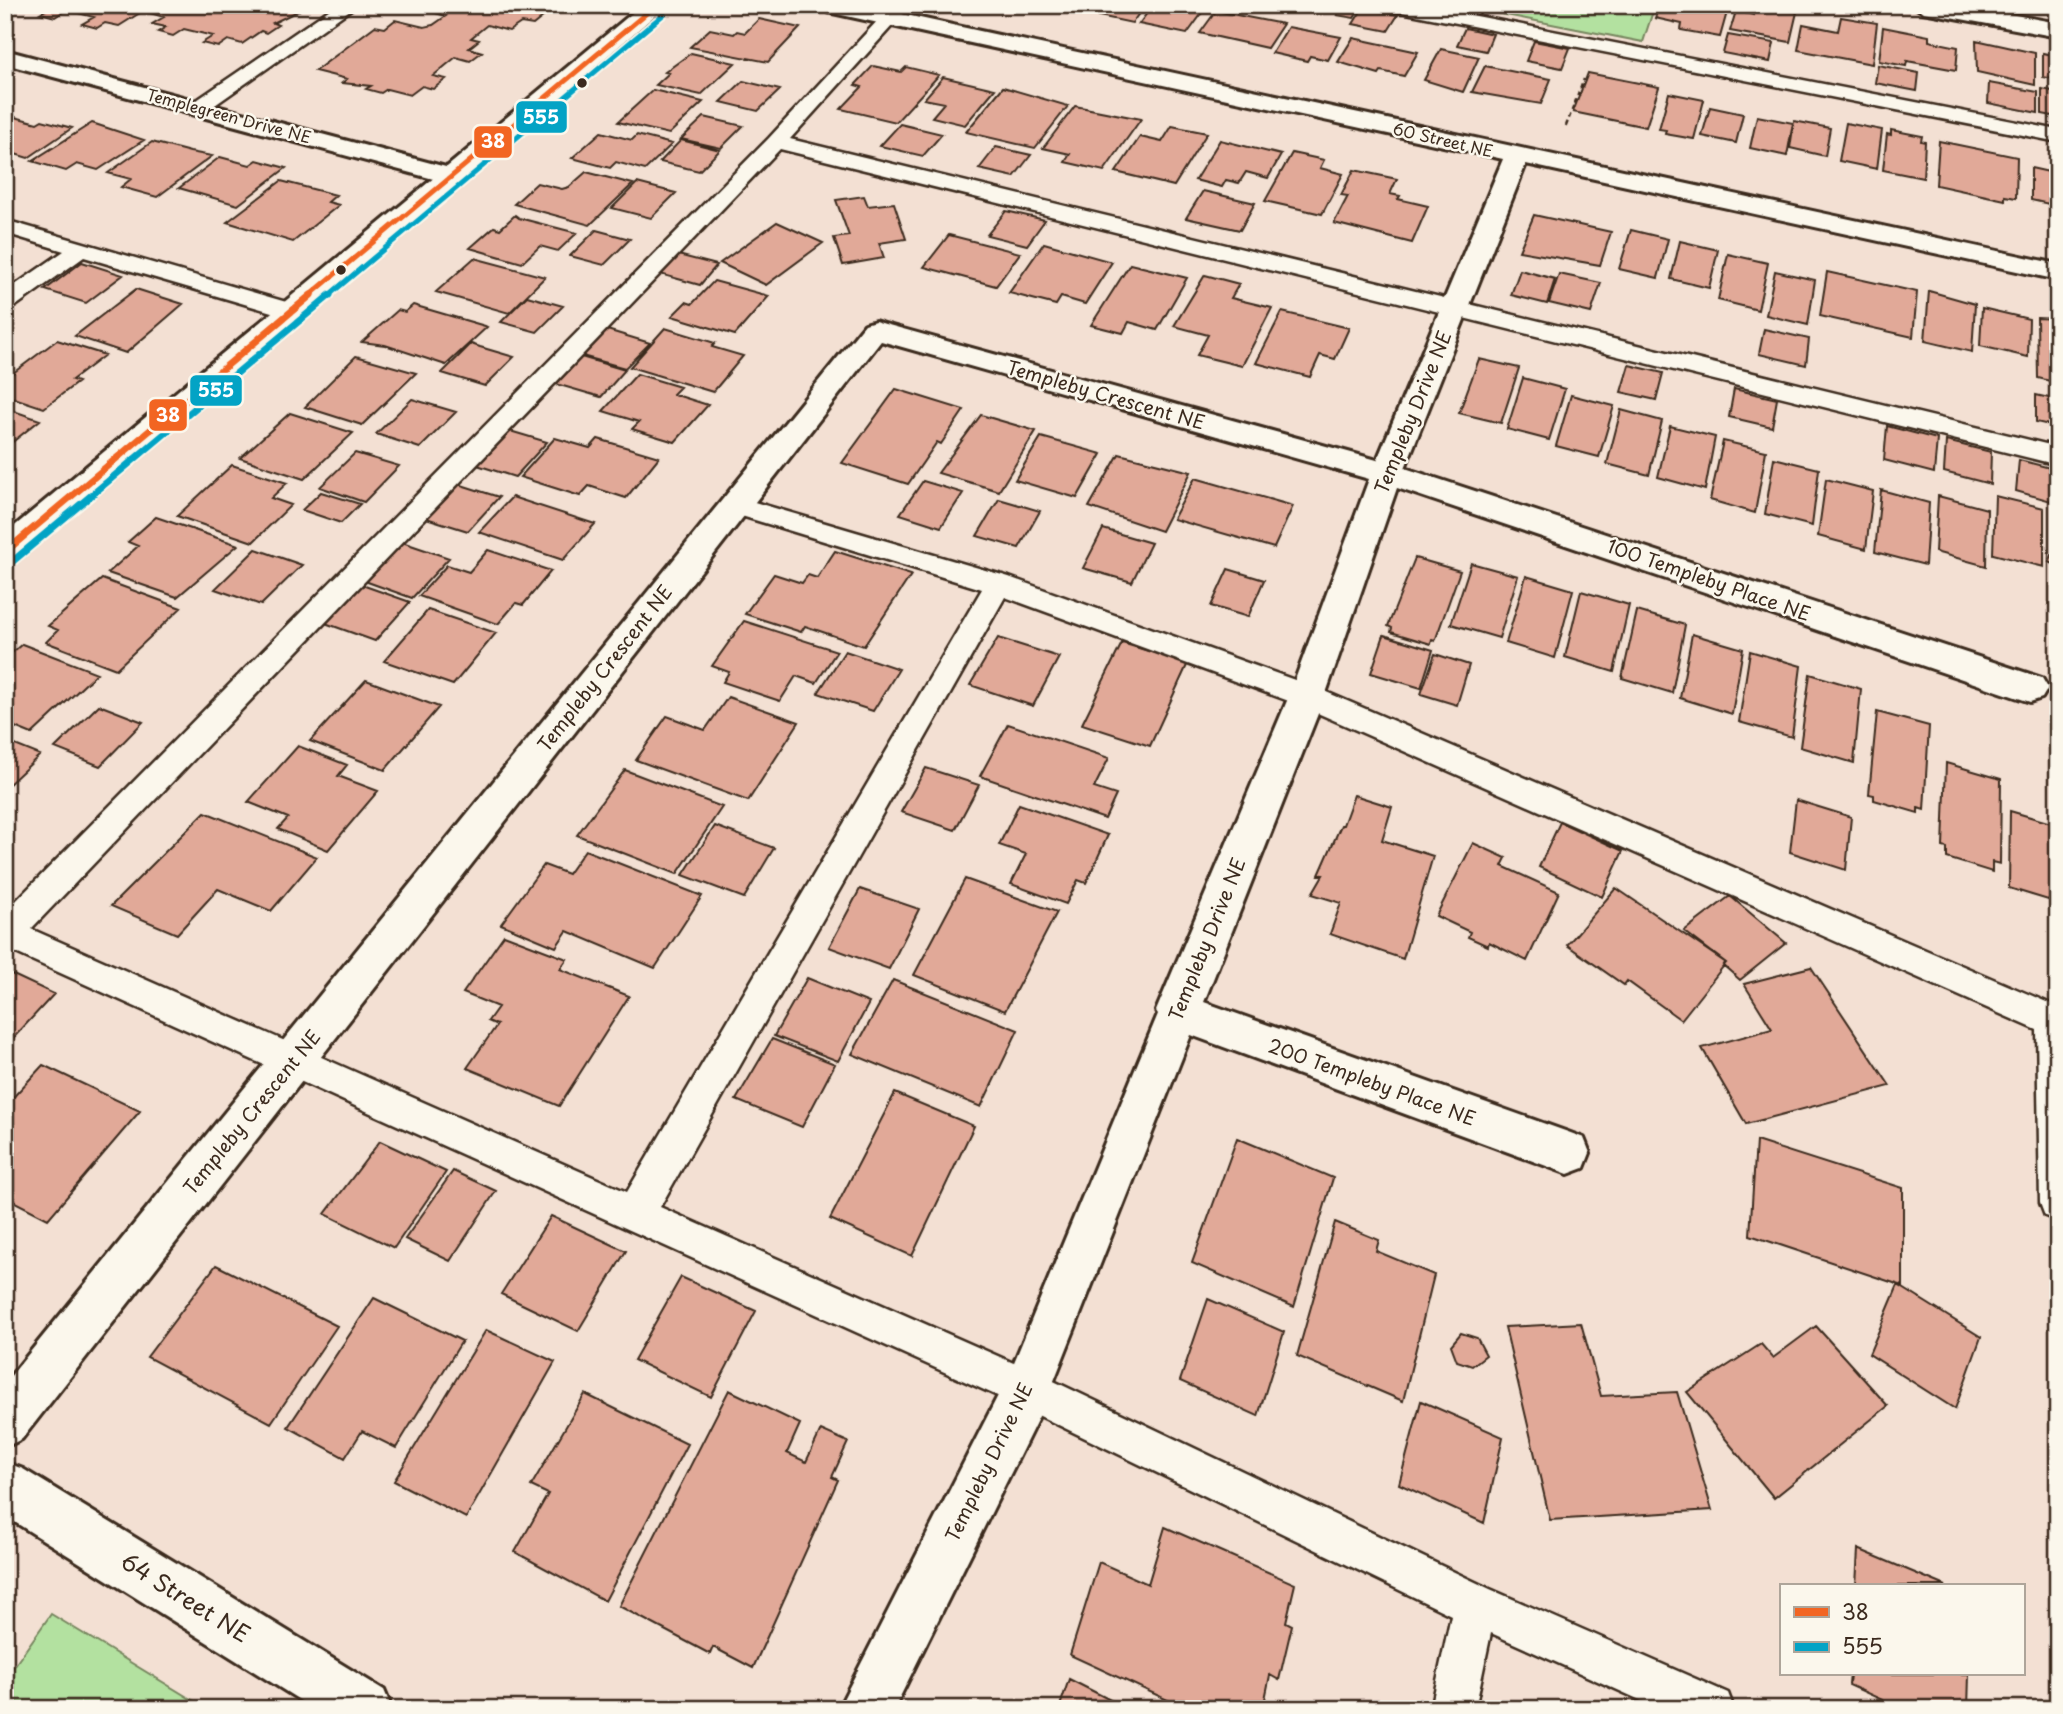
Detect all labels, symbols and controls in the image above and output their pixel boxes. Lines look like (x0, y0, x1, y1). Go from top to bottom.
unlabelled marker (575, 76, 589, 90)
street label: Templegreen Drive NE (144, 82, 314, 149)
line badge: 555 (515, 100, 568, 134)
text: 555 (523, 102, 559, 130)
street label: 60 Street NE (1391, 116, 1496, 162)
line badge: 38 (473, 125, 513, 159)
text: 38 (481, 126, 505, 154)
unlabelled marker (334, 263, 348, 277)
street label: Templeby Drive NE (1367, 326, 1457, 497)
street label: Templeby Crescent NE (1004, 352, 1208, 436)
line badge: 555 (189, 374, 243, 407)
text: 555 (198, 375, 234, 403)
line badge: 38 (148, 398, 188, 432)
text: 38 (156, 400, 180, 428)
street label: 100 Templeby Place NE (1604, 531, 1815, 627)
street label: Templeby Crescent NE (530, 578, 678, 757)
street label: Templeby Drive NE (1161, 853, 1251, 1024)
street label: Templeby Crescent NE (176, 1023, 326, 1200)
street label: 200 Templeby Place NE (1265, 1030, 1480, 1132)
street label: Templeby Drive NE (938, 1378, 1039, 1546)
street label: 64 Street NE (114, 1543, 257, 1651)
legend (1780, 1584, 2024, 1676)
text: 38 (1842, 1595, 1869, 1627)
text: 555 (1842, 1629, 1883, 1661)

